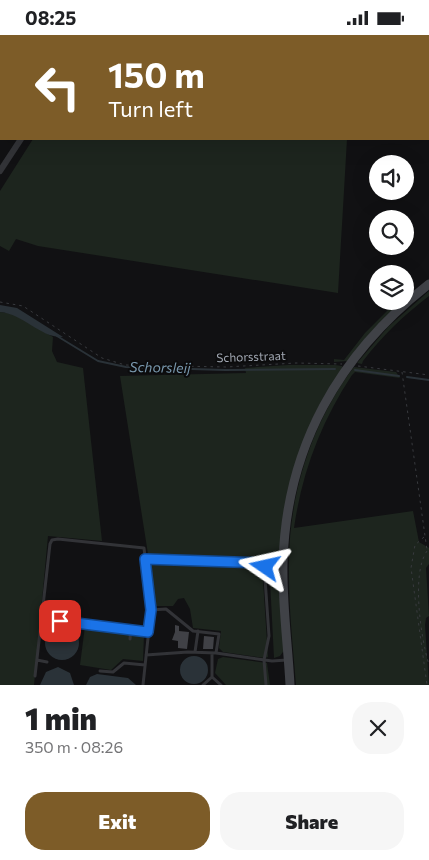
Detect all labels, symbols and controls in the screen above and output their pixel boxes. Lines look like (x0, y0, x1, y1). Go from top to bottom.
text: 08:25 (25, 6, 76, 29)
text: 150 m (108, 52, 205, 95)
icon: left (25, 55, 90, 120)
text: Turn left (108, 95, 193, 122)
map controls (369, 155, 414, 310)
button: sound (369, 155, 414, 200)
button: search (369, 210, 414, 255)
button: layers (369, 265, 414, 310)
street label: Schorsstraat (216, 348, 286, 364)
water label: Schorsleij (129, 358, 191, 376)
position arrow (238, 540, 290, 592)
pin (39, 600, 81, 642)
icon: arrive (46, 607, 74, 635)
text: 1 min (25, 699, 97, 736)
button: close (352, 702, 404, 754)
text: 350 m · 08:26 (25, 737, 123, 756)
button: Exit (25, 792, 210, 850)
button: Share (220, 792, 404, 850)

